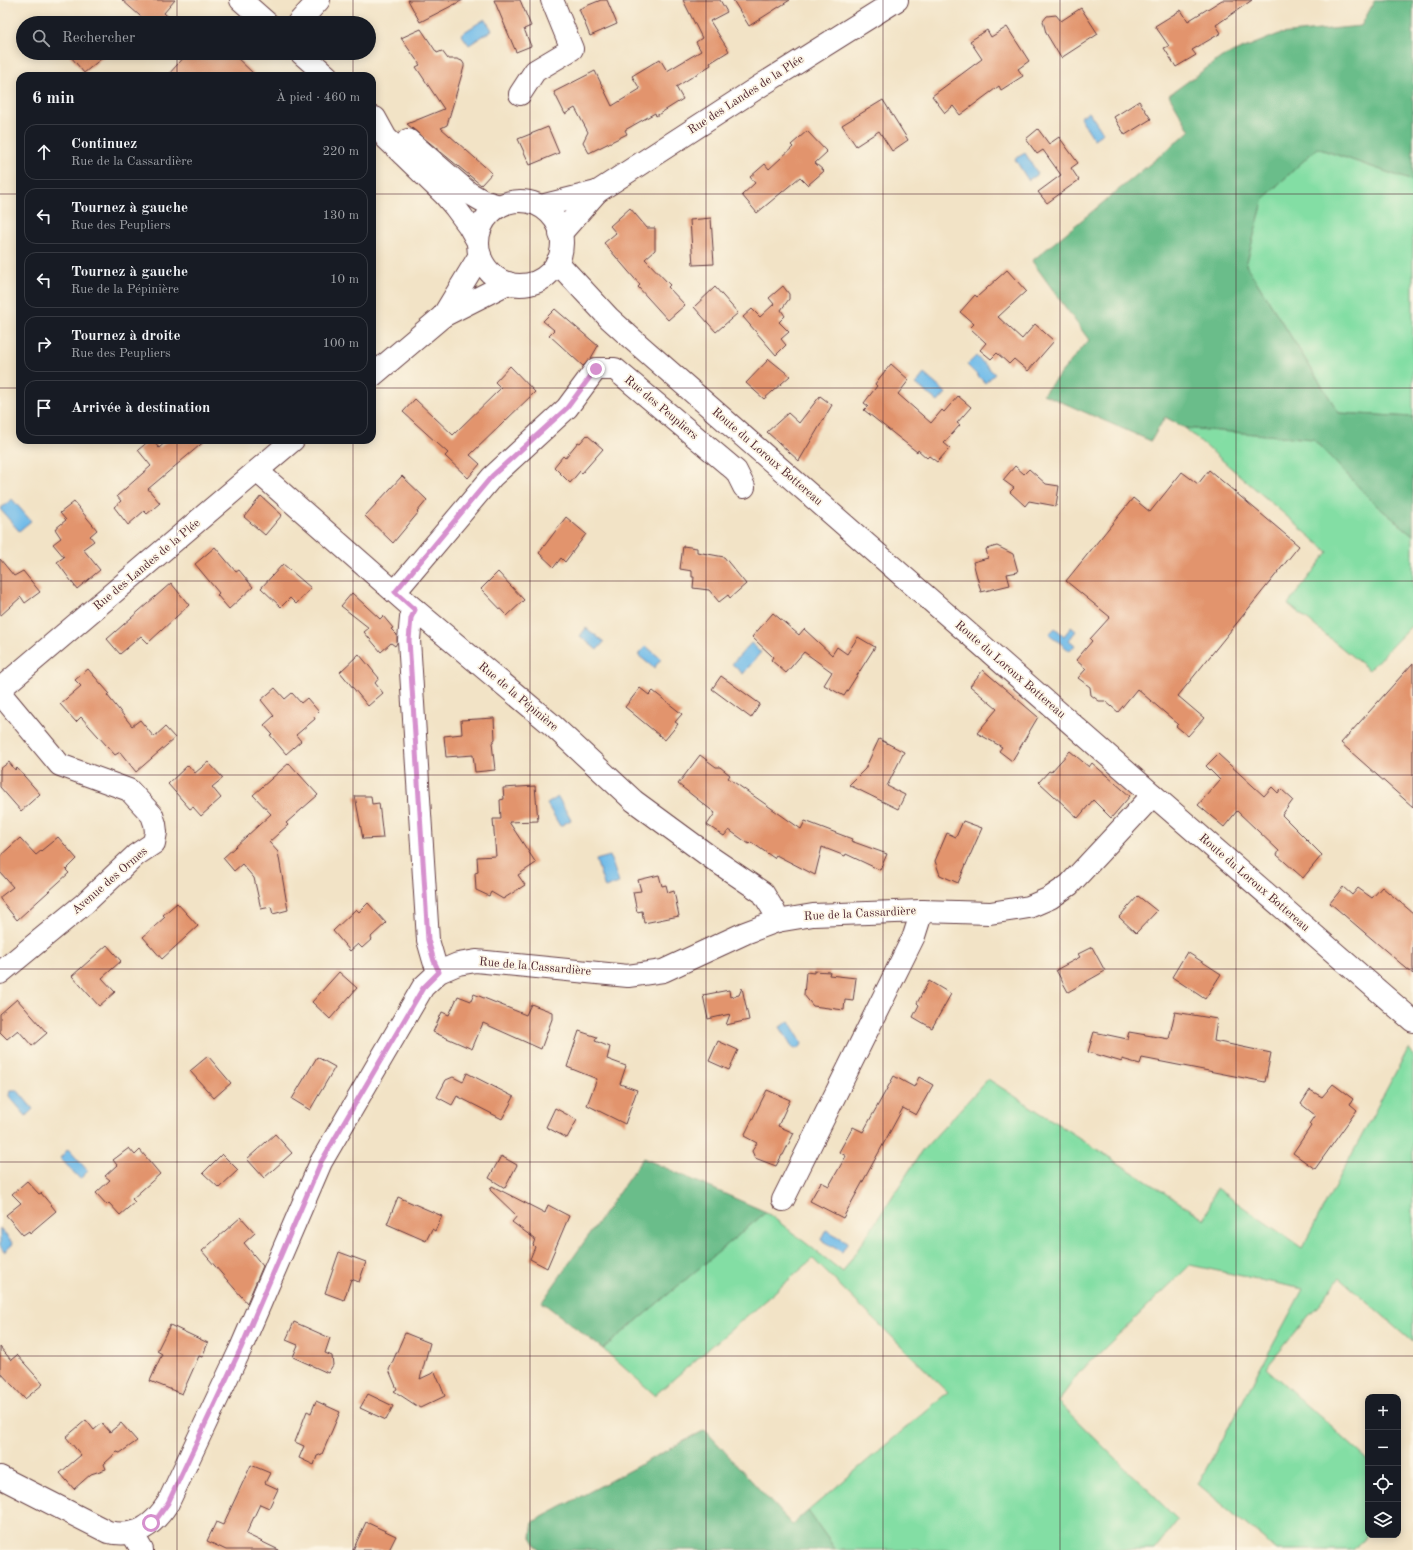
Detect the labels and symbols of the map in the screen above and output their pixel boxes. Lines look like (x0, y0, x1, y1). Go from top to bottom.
street label: Rue des Landes de la Plée (686, 53, 806, 137)
route end (587, 360, 605, 378)
street label: Rue des Peupliers (622, 374, 700, 442)
street label: Route du Loroux Bottereau (710, 406, 825, 508)
street label: Rue des Landes de la Plée (91, 517, 203, 613)
street label: Route du Loroux Bottereau (953, 619, 1068, 721)
street label: Rue de la Pépinière (476, 660, 560, 734)
street label: Route du Loroux Bottereau (1197, 832, 1312, 934)
street label: Avenue des Ormes (70, 845, 150, 917)
street label: Rue de la Cassardière (804, 905, 917, 923)
street label: Rue de la Cassardière (479, 956, 592, 978)
route start (142, 1514, 160, 1532)

